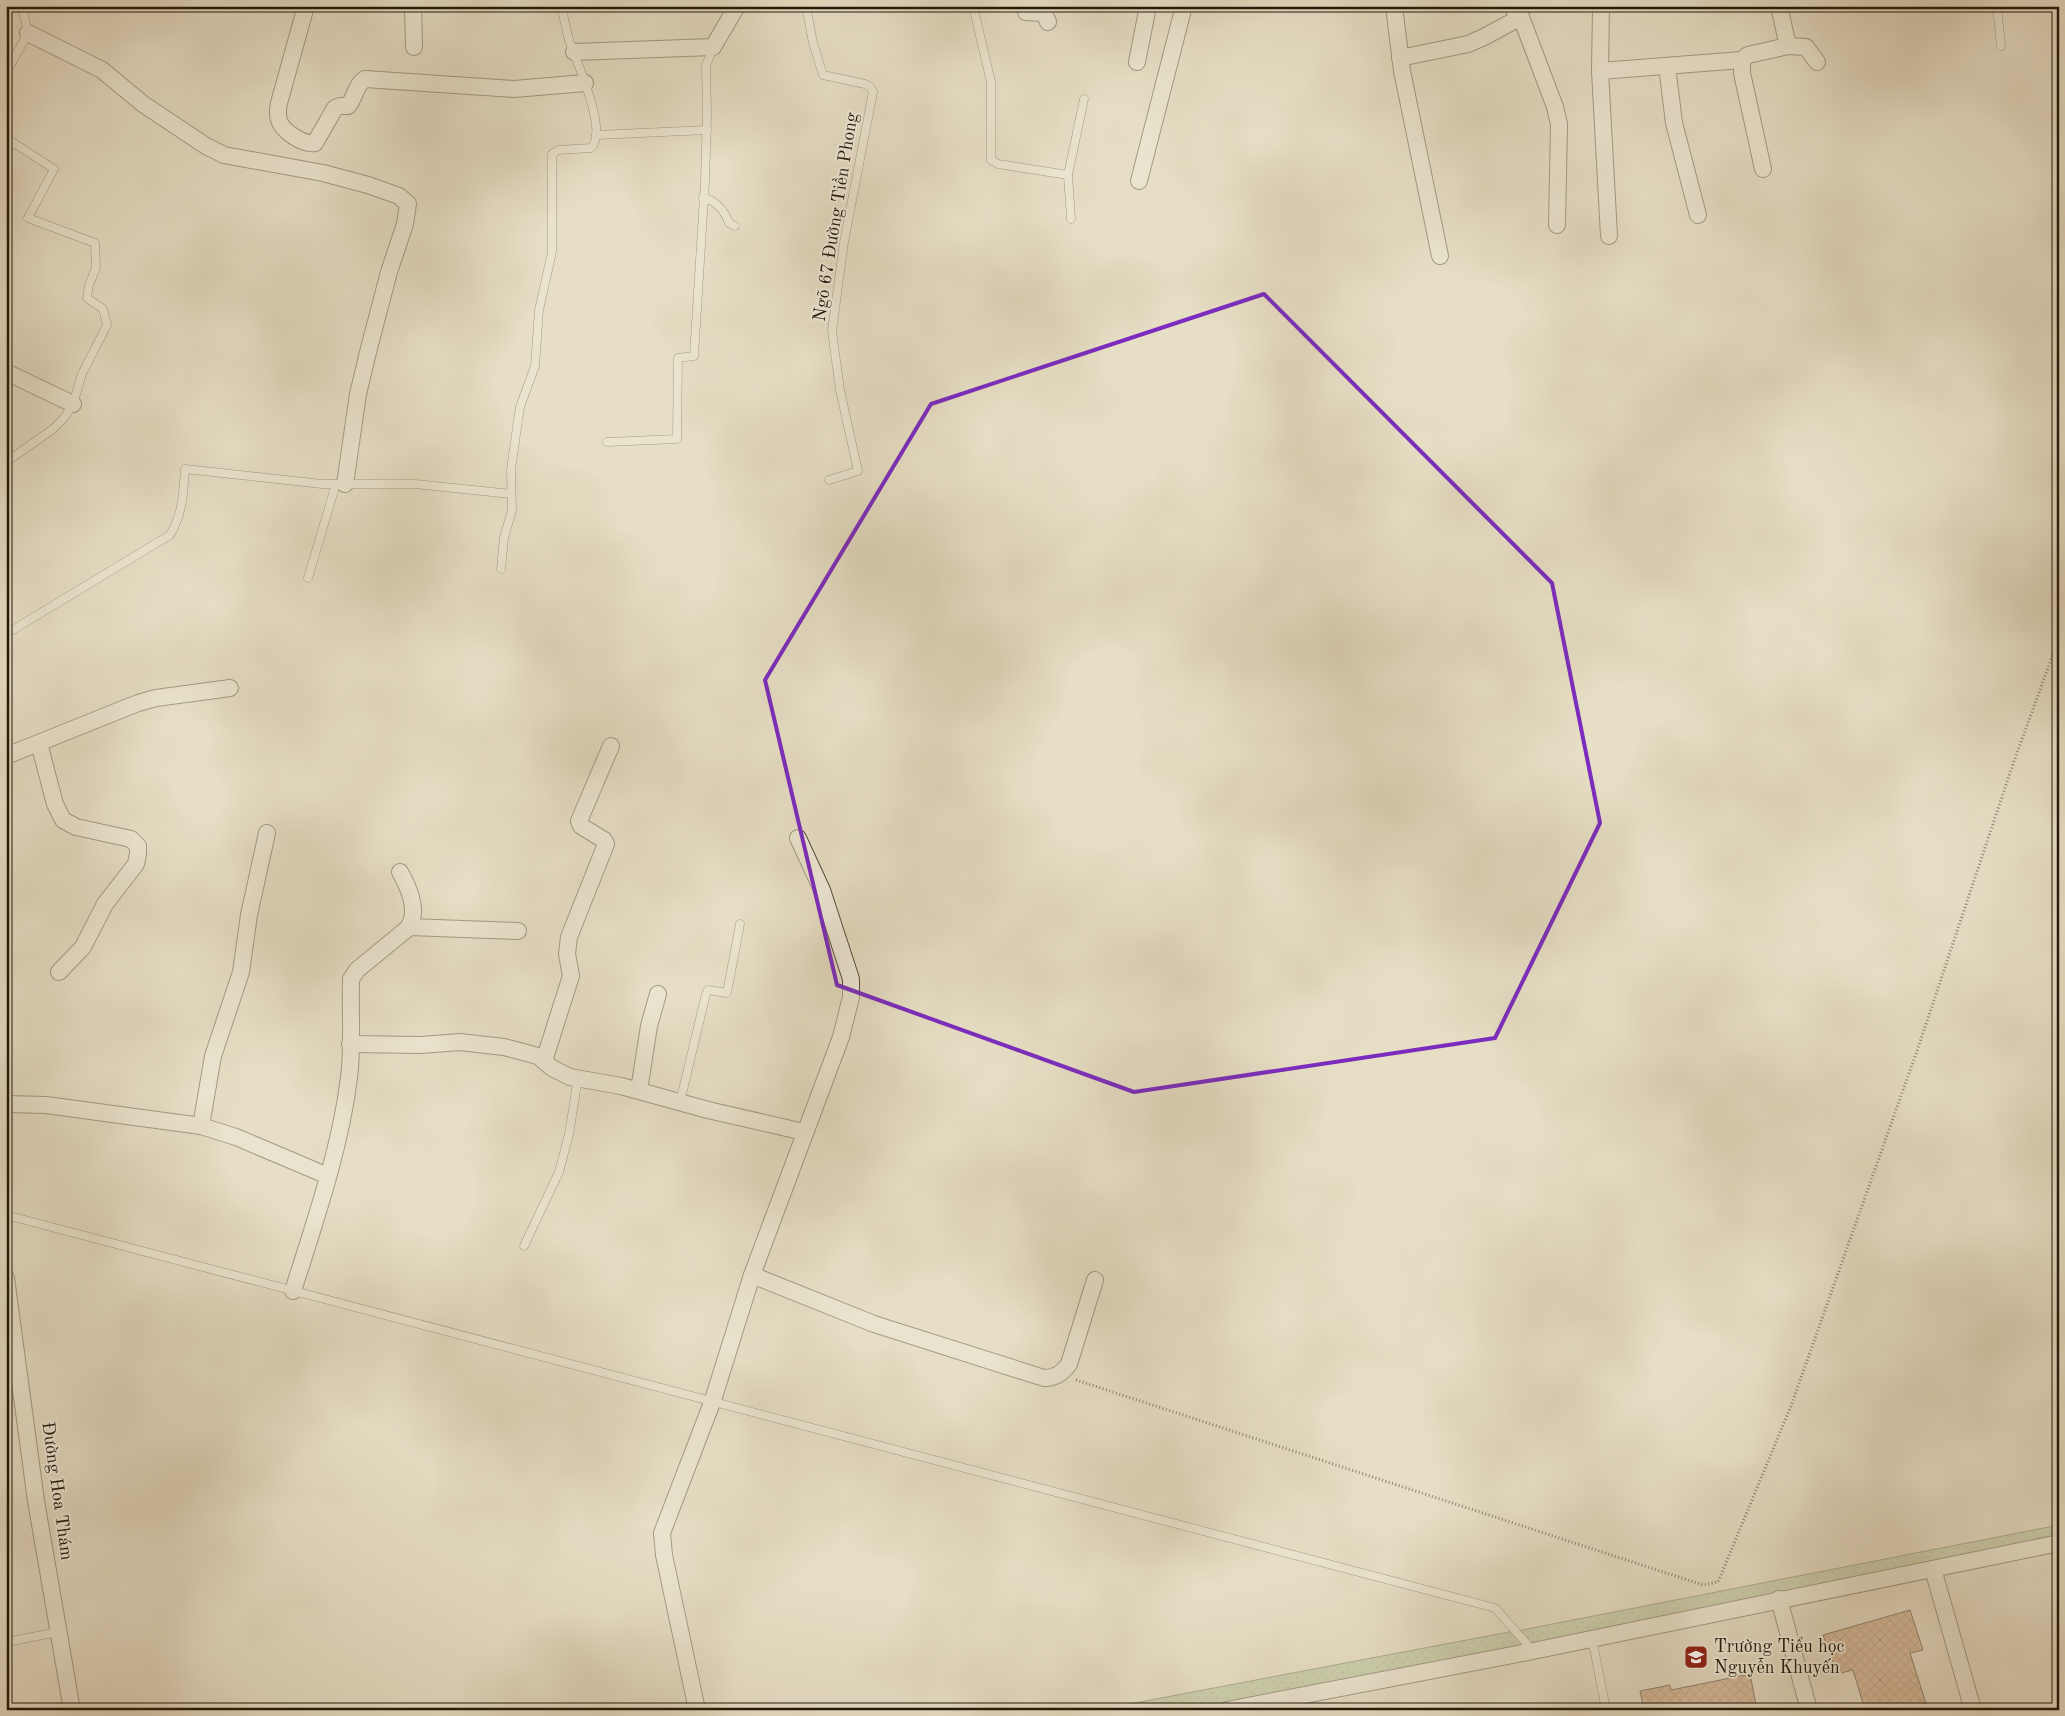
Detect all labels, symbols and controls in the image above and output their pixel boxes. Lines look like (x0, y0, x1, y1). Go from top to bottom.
street label: Ngõ 67 Đường Tiền Phong (808, 110, 861, 323)
street label: Đường Hoa Thám (38, 1421, 76, 1561)
place label: Trường Tiểu học Nguyễn Khuyến (1714, 1636, 1845, 1677)
school or university icon: Trường Tiểu học Nguyễn Khuyến (1683, 1644, 1709, 1670)

